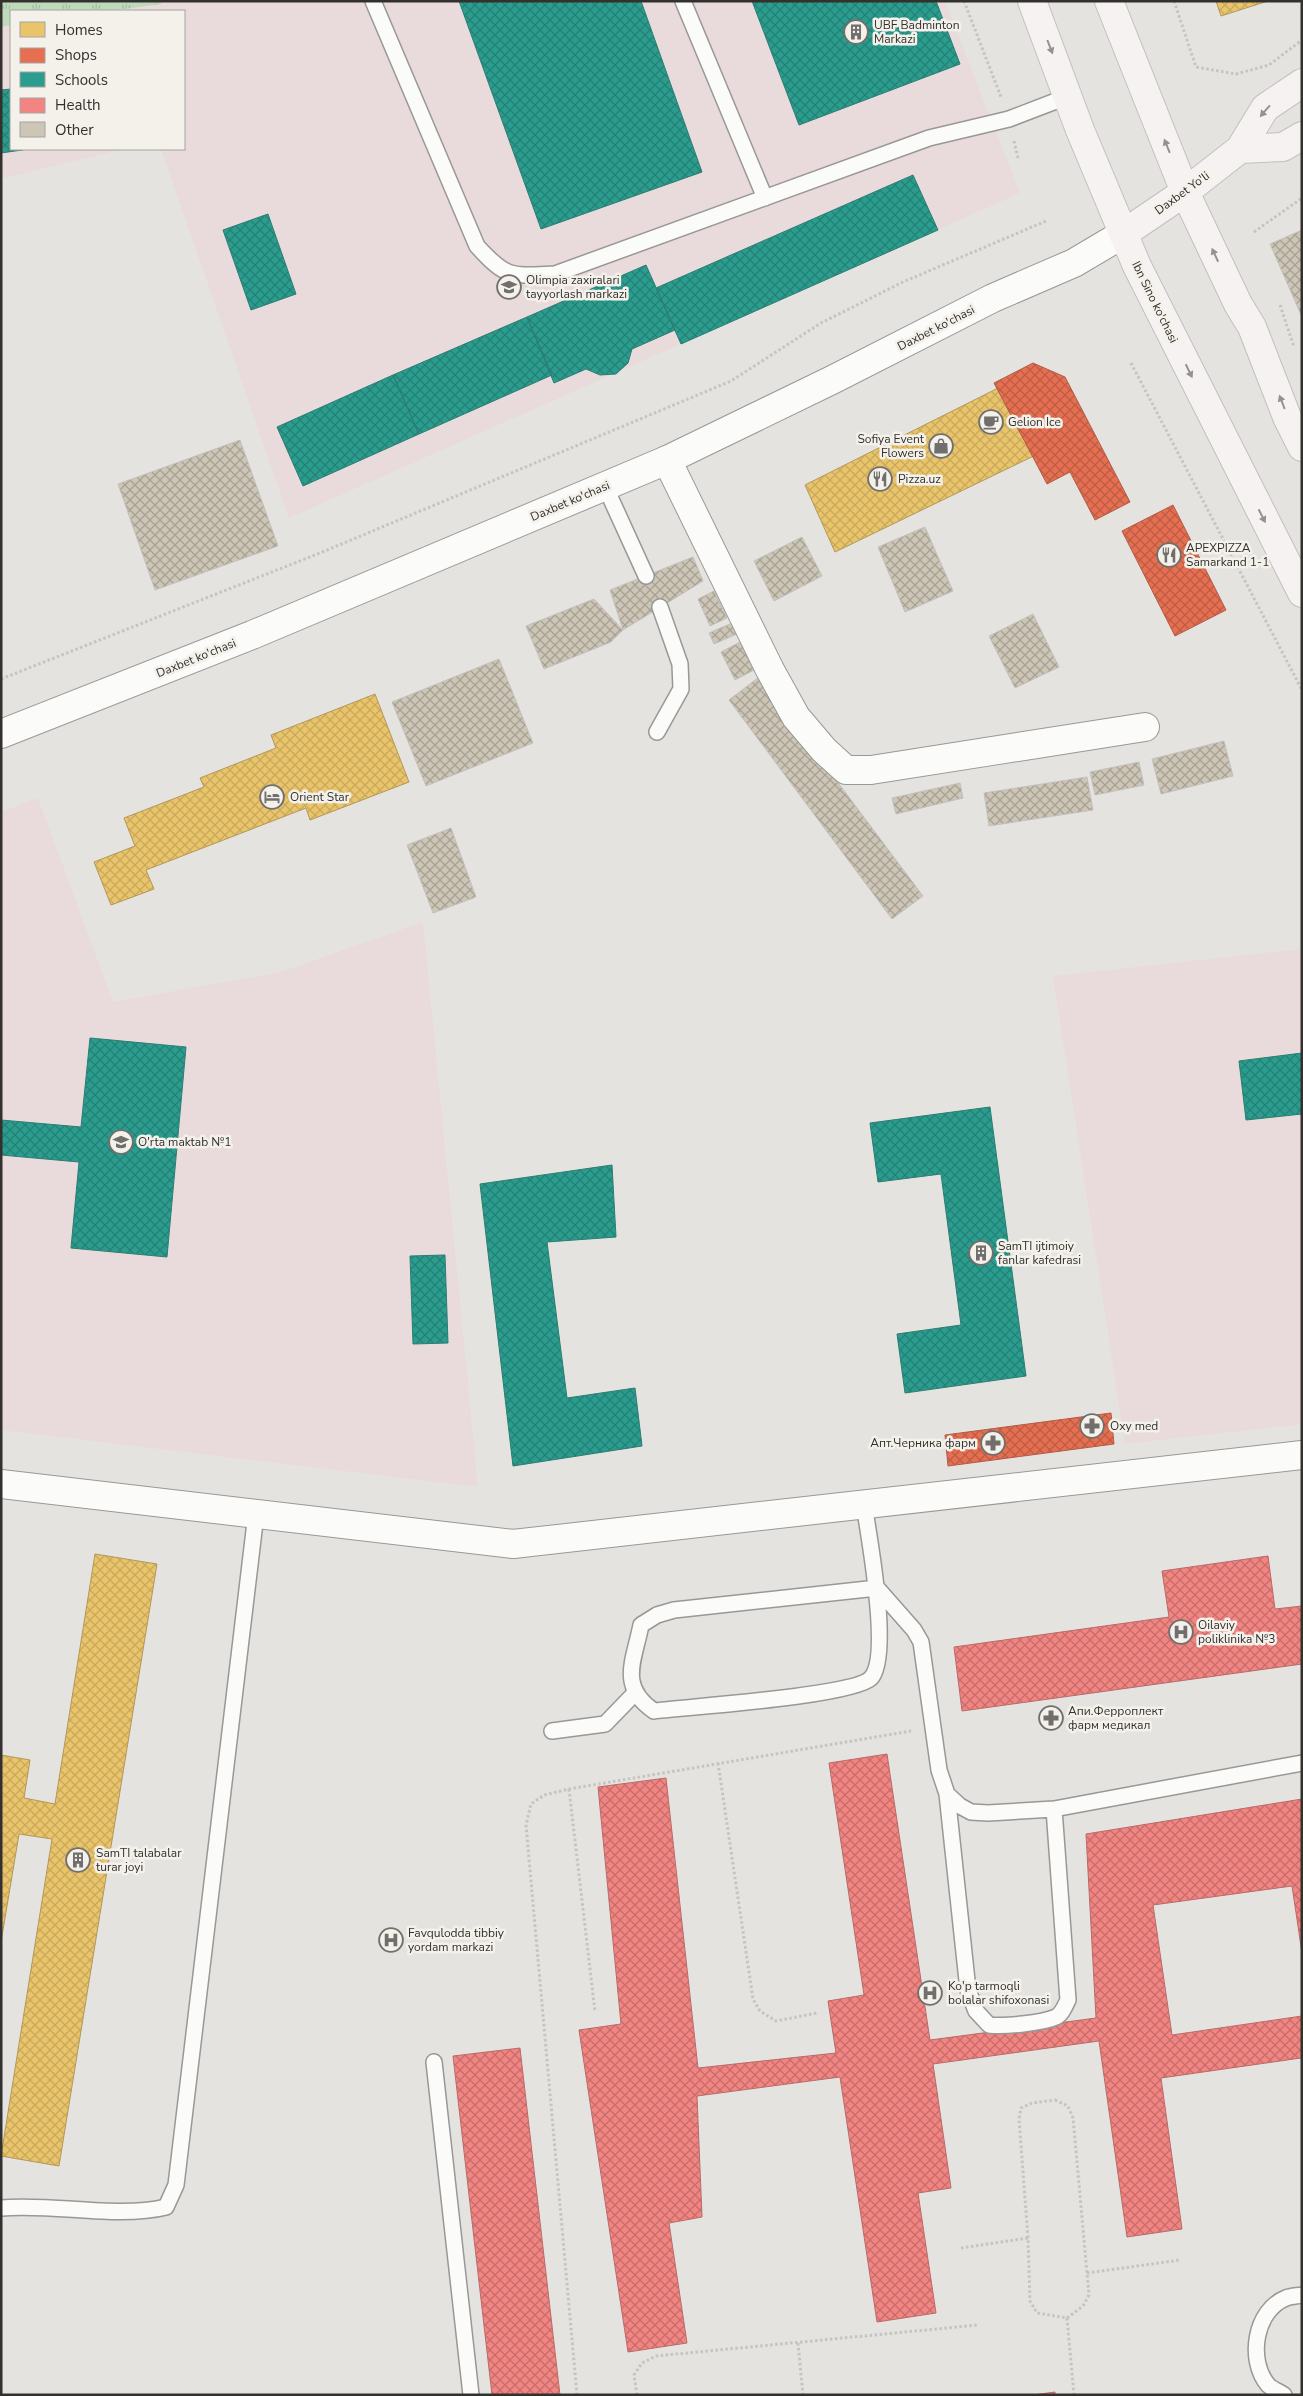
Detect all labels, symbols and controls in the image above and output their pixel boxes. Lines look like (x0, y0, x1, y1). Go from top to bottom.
legend (10, 10, 185, 150)
place label: UBF Badminton Markazi (874, 17, 959, 47)
building icon: UBF Badminton Markazi (843, 19, 869, 45)
text: Homes (55, 20, 103, 40)
one-way arrow (1046, 40, 1054, 55)
text: Shops (55, 45, 97, 65)
text: Schools (55, 70, 108, 90)
text: Health (55, 95, 100, 115)
one-way arrow (1260, 104, 1271, 117)
text: Other (55, 120, 94, 140)
one-way arrow (1163, 138, 1171, 153)
street label: Daxbet Yo'li (1151, 168, 1213, 218)
one-way arrow (1211, 248, 1219, 262)
street label: Ibn Sino ko'chasi (1128, 258, 1182, 346)
place label: Olimpia zaxiralari tayyorlash markazi (526, 272, 627, 302)
school or university icon: Olimpia zaxiralari tayyorlash markazi (496, 274, 522, 300)
street label: Daxbet ko'chasi (895, 302, 977, 354)
one-way arrow (1185, 364, 1193, 378)
one-way arrow (1277, 395, 1285, 410)
cafe icon: Gelion Ice (978, 409, 1004, 435)
place label: Gelion Ice (1008, 414, 1061, 430)
place label: Sofiya Event Flowers (857, 431, 925, 461)
shop icon: Sofiya Event Flowers (928, 433, 954, 459)
restaurant icon: Pizza.uz (867, 466, 893, 492)
place label: Pizza.uz (898, 471, 941, 487)
street label: Daxbet ko'chasi (528, 477, 612, 525)
one-way arrow (1258, 509, 1266, 523)
place label: APEXPIZZA Samarkand 1-1 (1186, 540, 1269, 570)
restaurant icon: APEXPIZZA Samarkand 1-1 (1156, 542, 1182, 568)
street label: Daxbet ko'chasi (154, 635, 238, 681)
hotel icon: Orient Star (259, 784, 285, 810)
place label: Orient Star (290, 789, 350, 805)
school or university icon: O'rta maktab №1 (108, 1129, 134, 1155)
place label: O'rta maktab №1 (138, 1134, 231, 1150)
place label: SamTI ijtimoiy fanlar kafedrasi (998, 1238, 1081, 1268)
building icon: SamTI ijtimoiy fanlar kafedrasi (968, 1240, 994, 1266)
pharmacy icon: Oxy med (1079, 1413, 1105, 1439)
place label: Oxy med (1110, 1418, 1158, 1434)
pharmacy icon: Апт.Черника фарм (980, 1430, 1006, 1456)
place label: Апт.Черника фарм (870, 1435, 976, 1451)
place label: Oilaviy poliklinika №3 (1198, 1617, 1275, 1647)
hospital icon: Oilaviy poliklinika №3 (1168, 1619, 1194, 1645)
place label: Апи.Ферроплект фарм медикал (1068, 1703, 1164, 1733)
pharmacy icon: Апи.Ферроплект фарм медикал (1038, 1705, 1064, 1731)
place label: SamTI talabalar turar joyi (96, 1845, 182, 1875)
building icon: SamTI talabalar turar joyi (65, 1847, 91, 1873)
place label: Favqulodda tibbiy yordam markazi (408, 1925, 505, 1955)
hospital icon: Favqulodda tibbiy yordam markazi (378, 1927, 404, 1953)
place label: Ko'p tarmoqli bolalar shifoxonasi (948, 1978, 1049, 2008)
hospital icon: Ko'p tarmoqli bolalar shifoxonasi (917, 1980, 943, 2006)

